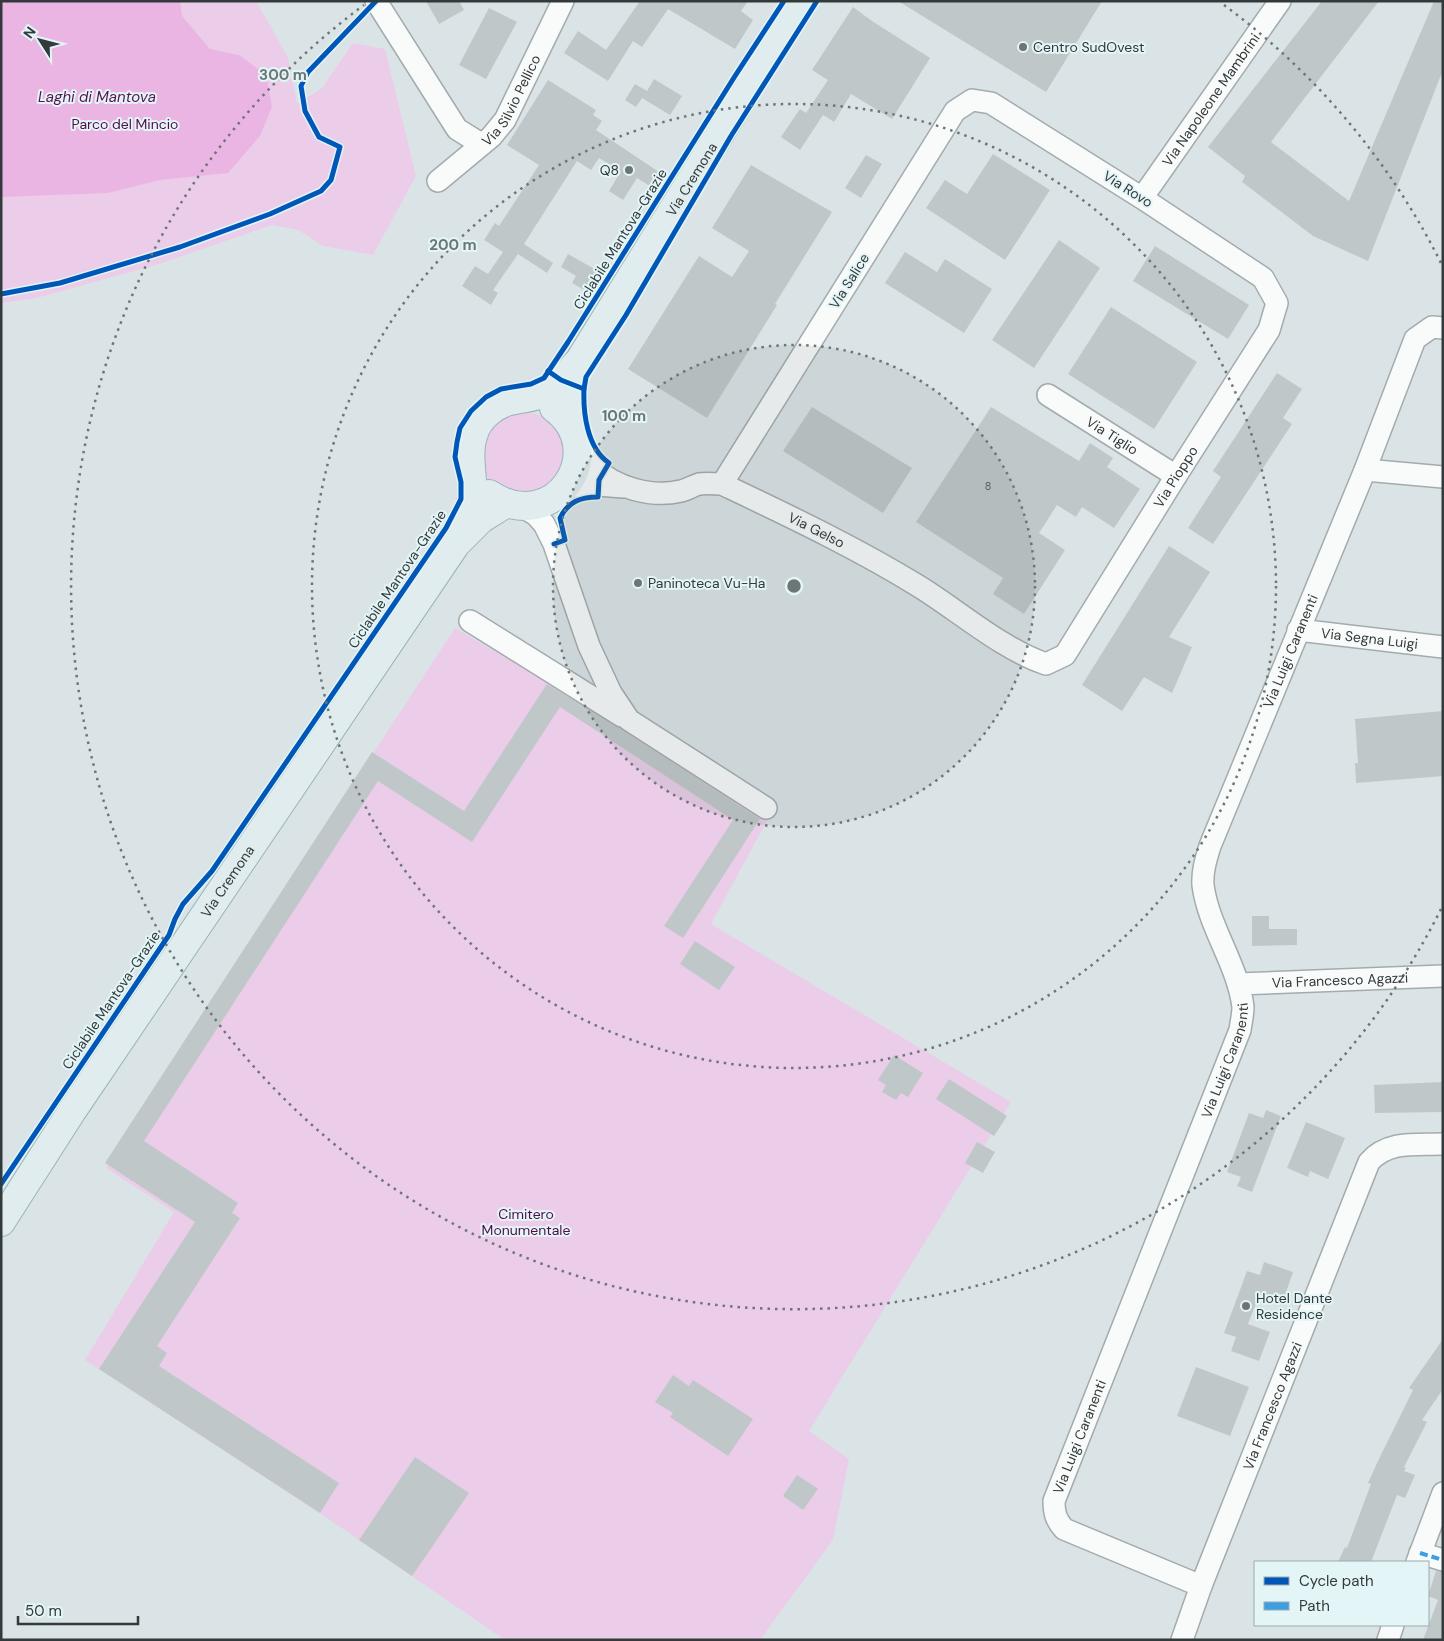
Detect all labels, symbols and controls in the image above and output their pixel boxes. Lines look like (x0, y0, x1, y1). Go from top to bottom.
north arrow (15, 15, 65, 65)
text: N (19, 23, 40, 42)
street label: Via Napoleone Mambrini (1158, 30, 1264, 170)
place label: Centro SudOvest (1033, 38, 1144, 56)
marker: Centro SudOvest (1017, 41, 1029, 53)
street label: Via Silvio Pellico (478, 52, 544, 150)
text: 300 m (259, 65, 307, 85)
water label: Laghi di Mantova (38, 87, 156, 107)
park label: Parco del Mincio (72, 115, 178, 133)
street label: Via Cremona (662, 139, 721, 220)
place label: Q8 (600, 161, 619, 179)
marker: Q8 (623, 164, 635, 176)
street label: Ciclabile Mantova-Grazie (569, 165, 671, 313)
street label: Via Rovo (1100, 167, 1156, 211)
text: 200 m (429, 235, 477, 255)
street label: Via Salice (825, 250, 873, 312)
text: 100 m (602, 406, 646, 426)
street label: Via Tiglio (1083, 413, 1142, 459)
street label: Via Pioppo (1149, 443, 1202, 511)
house number: 8 (985, 479, 991, 493)
street label: Ciclabile Mantova-Grazie (344, 506, 450, 652)
street label: Via Gelso (785, 508, 848, 552)
place label: Paninoteca Vu-Ha (648, 574, 765, 592)
marker: Paninoteca Vu-Ha (632, 577, 644, 589)
centre of rings (785, 577, 803, 595)
street label: Via Luigi Caranenti (1259, 592, 1322, 711)
street label: Via Segna Luigi (1320, 624, 1419, 653)
street label: Via Cremona (197, 842, 258, 921)
street label: Ciclabile Mantova-Grazie (58, 927, 164, 1073)
street label: Via Francesco Agazzi (1271, 968, 1408, 992)
street label: Via Luigi Caranenti (1197, 1002, 1252, 1121)
park label: Cimitero Monumentale (482, 1205, 570, 1239)
place label: Hotel Dante Residence (1256, 1289, 1332, 1323)
marker: Hotel Dante Residence (1240, 1300, 1252, 1312)
street label: Via Francesco Agazzi (1239, 1339, 1306, 1473)
street label: Via Luigi Caranenti (1049, 1377, 1110, 1496)
legend (1254, 1561, 1429, 1626)
text: Cycle path (1299, 1571, 1374, 1591)
scale bar (18, 1594, 138, 1626)
text: Path (1299, 1596, 1330, 1616)
text: 50 m (25, 1601, 62, 1621)

